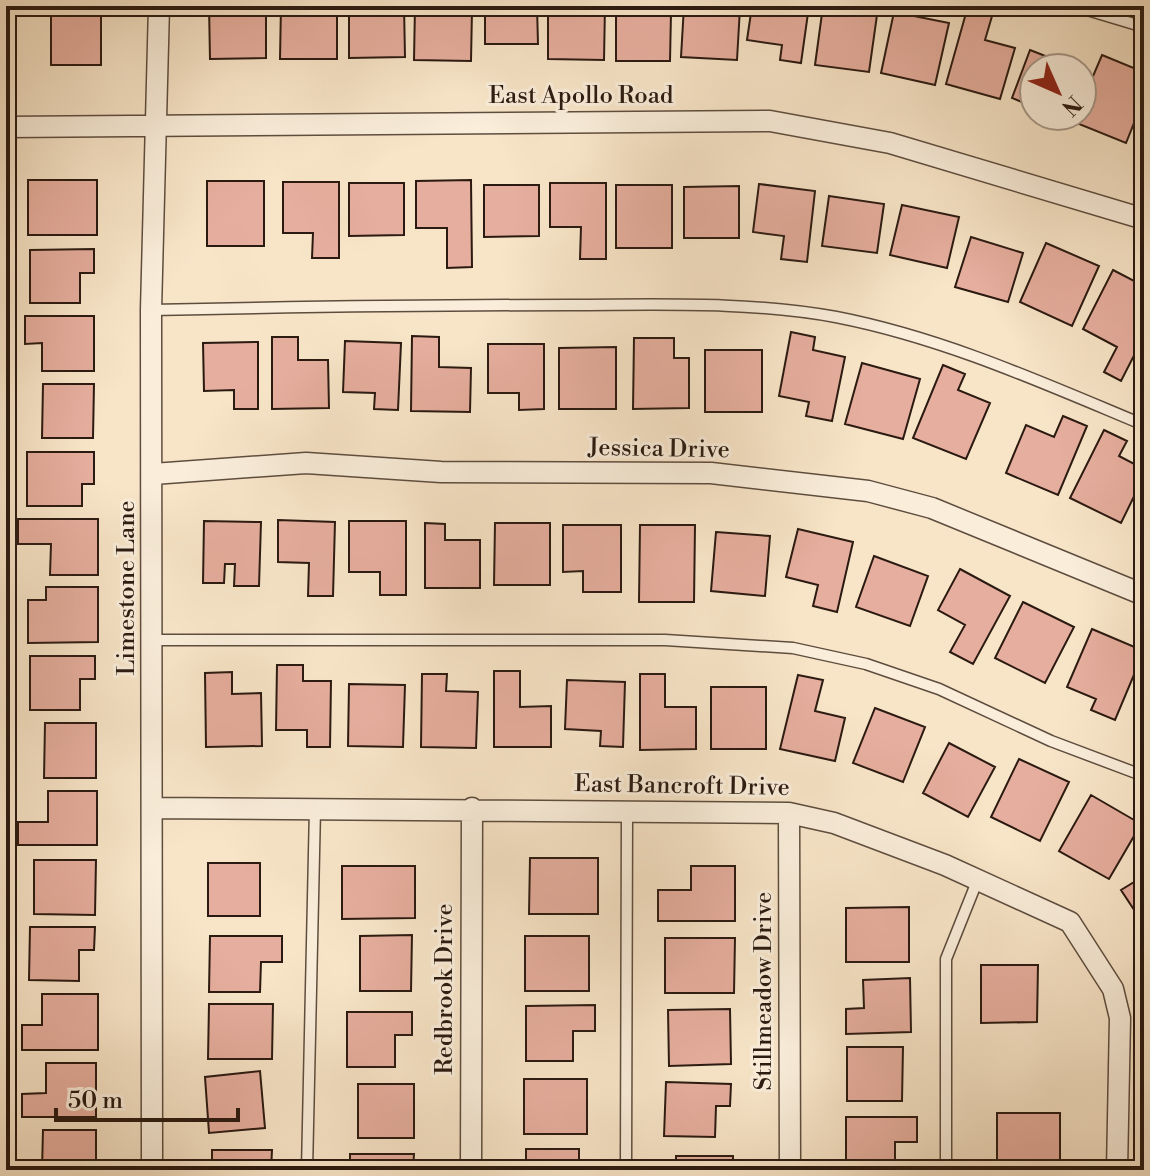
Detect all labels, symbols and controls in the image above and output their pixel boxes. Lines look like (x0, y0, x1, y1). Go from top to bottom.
north arrow (1018, 52, 1098, 132)
street label: East Apollo Road (489, 81, 674, 111)
text: N (1055, 89, 1087, 121)
street label: Jessica Drive (587, 433, 730, 465)
street label: Limestone Lane (112, 500, 142, 676)
street label: East Bancroft Drive (574, 769, 790, 803)
street label: Stillmeadow Drive (749, 892, 779, 1090)
street label: Redbrook Drive (430, 903, 460, 1075)
scale bar (56, 1072, 238, 1122)
text: 50 m (68, 1086, 123, 1116)

